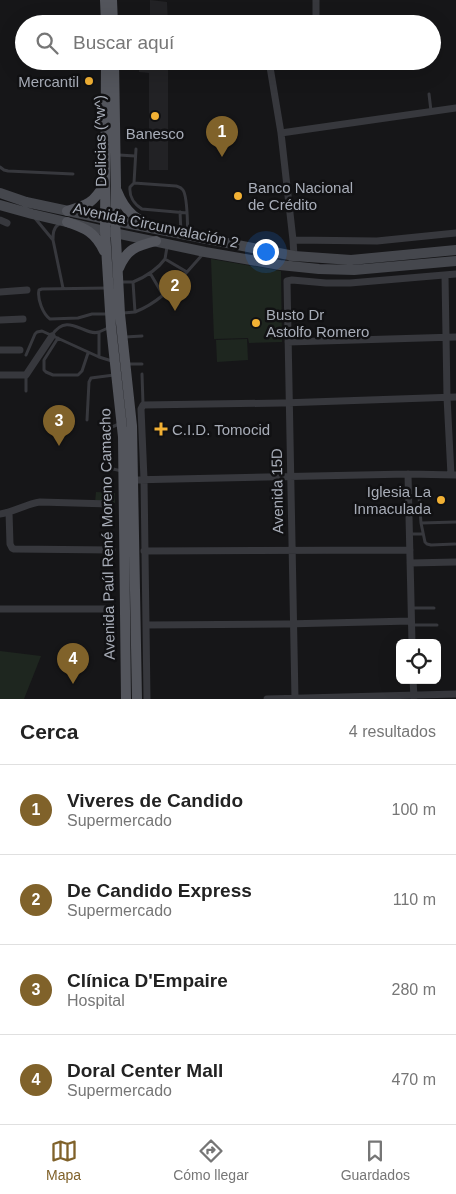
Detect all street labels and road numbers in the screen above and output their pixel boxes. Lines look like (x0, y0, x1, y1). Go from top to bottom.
street label: Delicias (^w^) (91, 95, 109, 187)
street label: Avenida Circunvalación 2 (72, 199, 240, 251)
street label: Avenida Paúl René Moreno Camacho (96, 408, 118, 660)
street label: Avenida 15D (268, 448, 286, 534)

